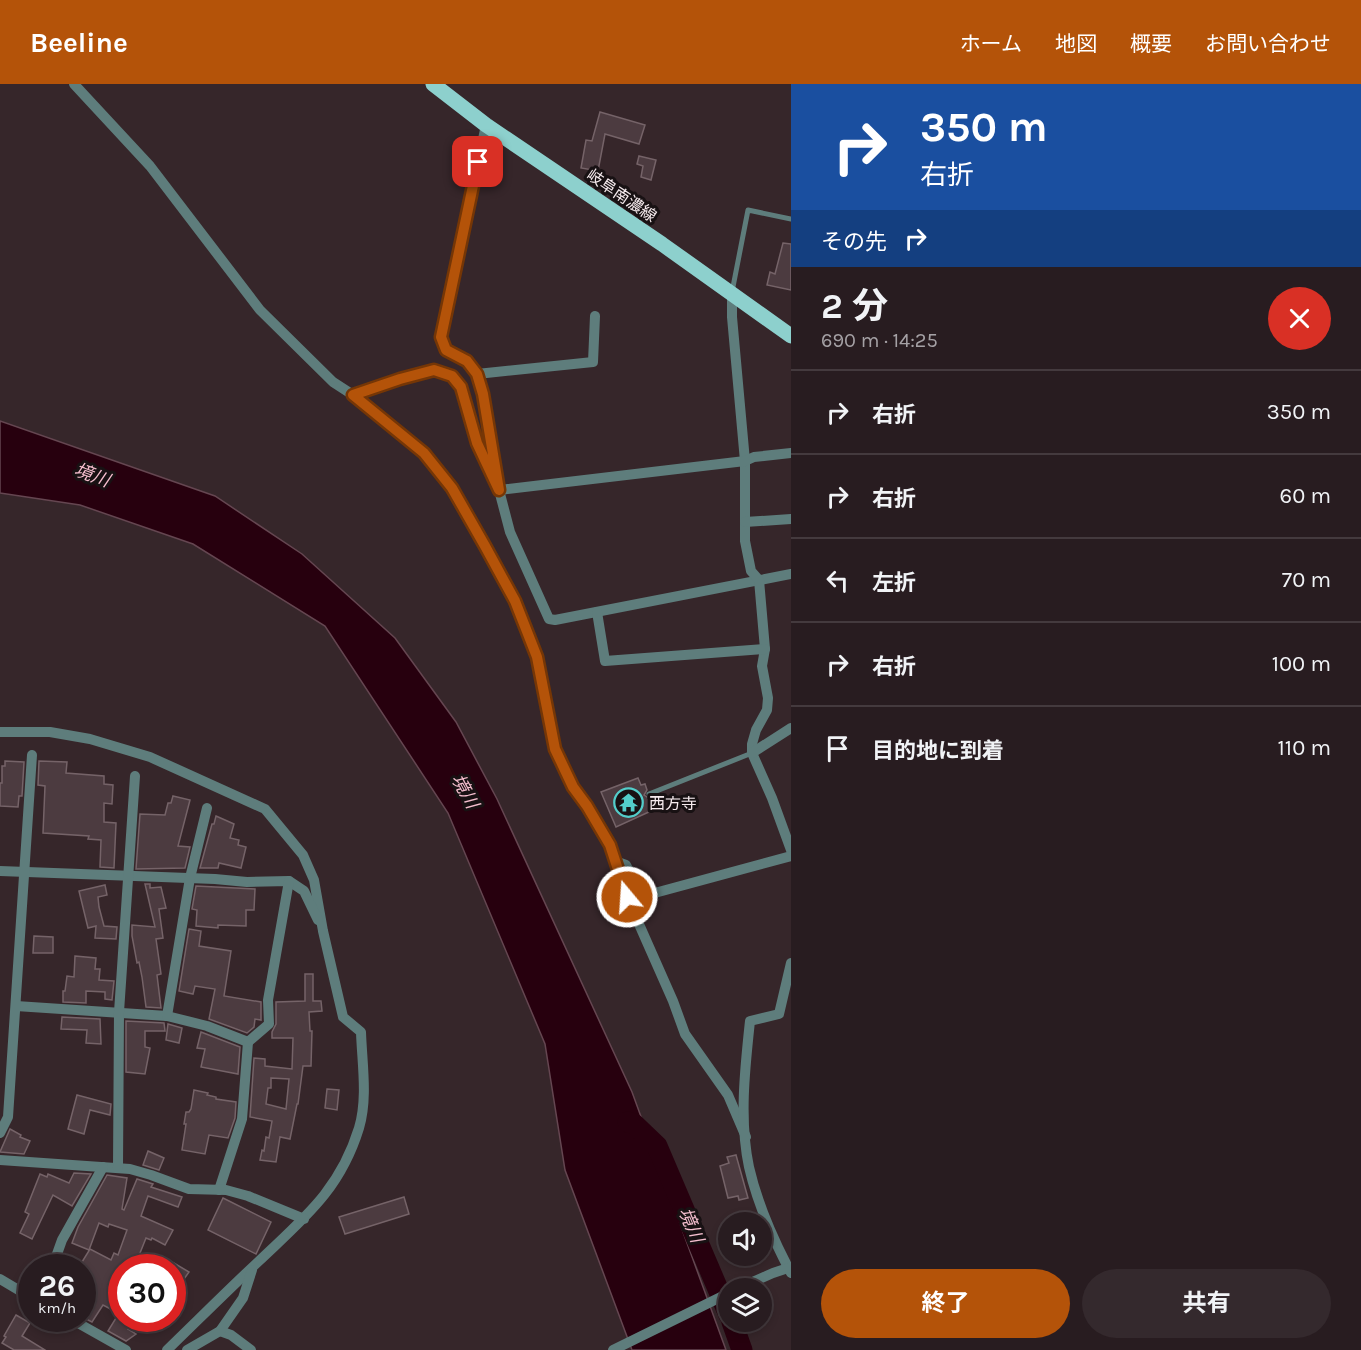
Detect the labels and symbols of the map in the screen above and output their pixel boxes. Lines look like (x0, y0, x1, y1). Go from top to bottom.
pin (452, 136, 503, 187)
street label: 岐阜南濃線 (583, 165, 660, 226)
water label: 境川 (71, 459, 115, 492)
water label: 境川 (447, 770, 484, 814)
temple icon: 西方寺 (612, 787, 644, 819)
place label: 西方寺 (649, 794, 697, 813)
position arrow (595, 865, 659, 929)
water label: 境川 (674, 1204, 709, 1248)
speed limit sign: 30 (108, 1254, 186, 1332)

